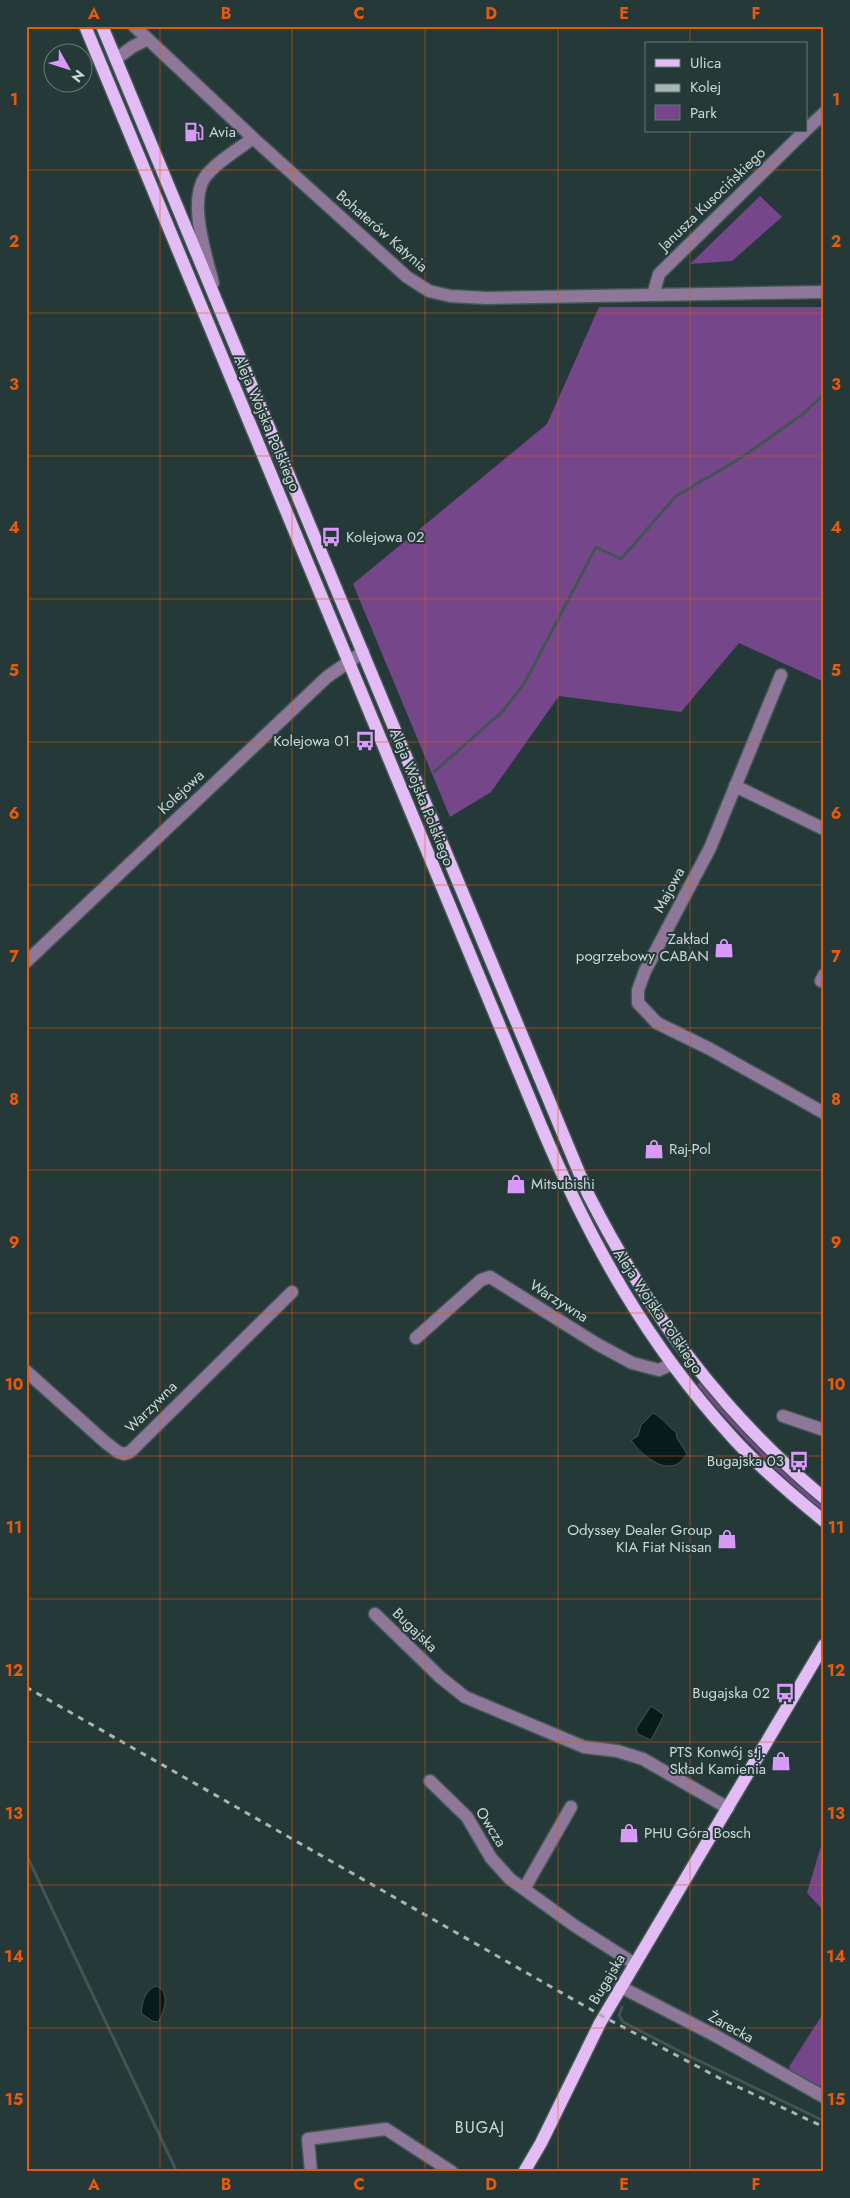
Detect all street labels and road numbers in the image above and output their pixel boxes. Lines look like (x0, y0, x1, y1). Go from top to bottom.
street label: Janusza Kusocińskiego (652, 142, 770, 257)
street label: Bohaterów Katynia (331, 185, 433, 277)
street label: Aleja Wojska Polskiego (228, 351, 306, 495)
street label: Aleja Wojska Polskiego (384, 725, 460, 869)
street label: Kolejowa (153, 765, 209, 819)
street label: Majowa (648, 863, 690, 917)
street label: Aleja Wojska Polskiego (608, 1244, 708, 1378)
street label: Warzywna (525, 1274, 593, 1328)
street label: Warzywna (120, 1376, 182, 1438)
street label: Bugajska (387, 1603, 443, 1657)
street label: Owcza (470, 1803, 512, 1851)
street label: Bugajska (583, 1949, 631, 2009)
street label: Żarecka (704, 2005, 758, 2049)

